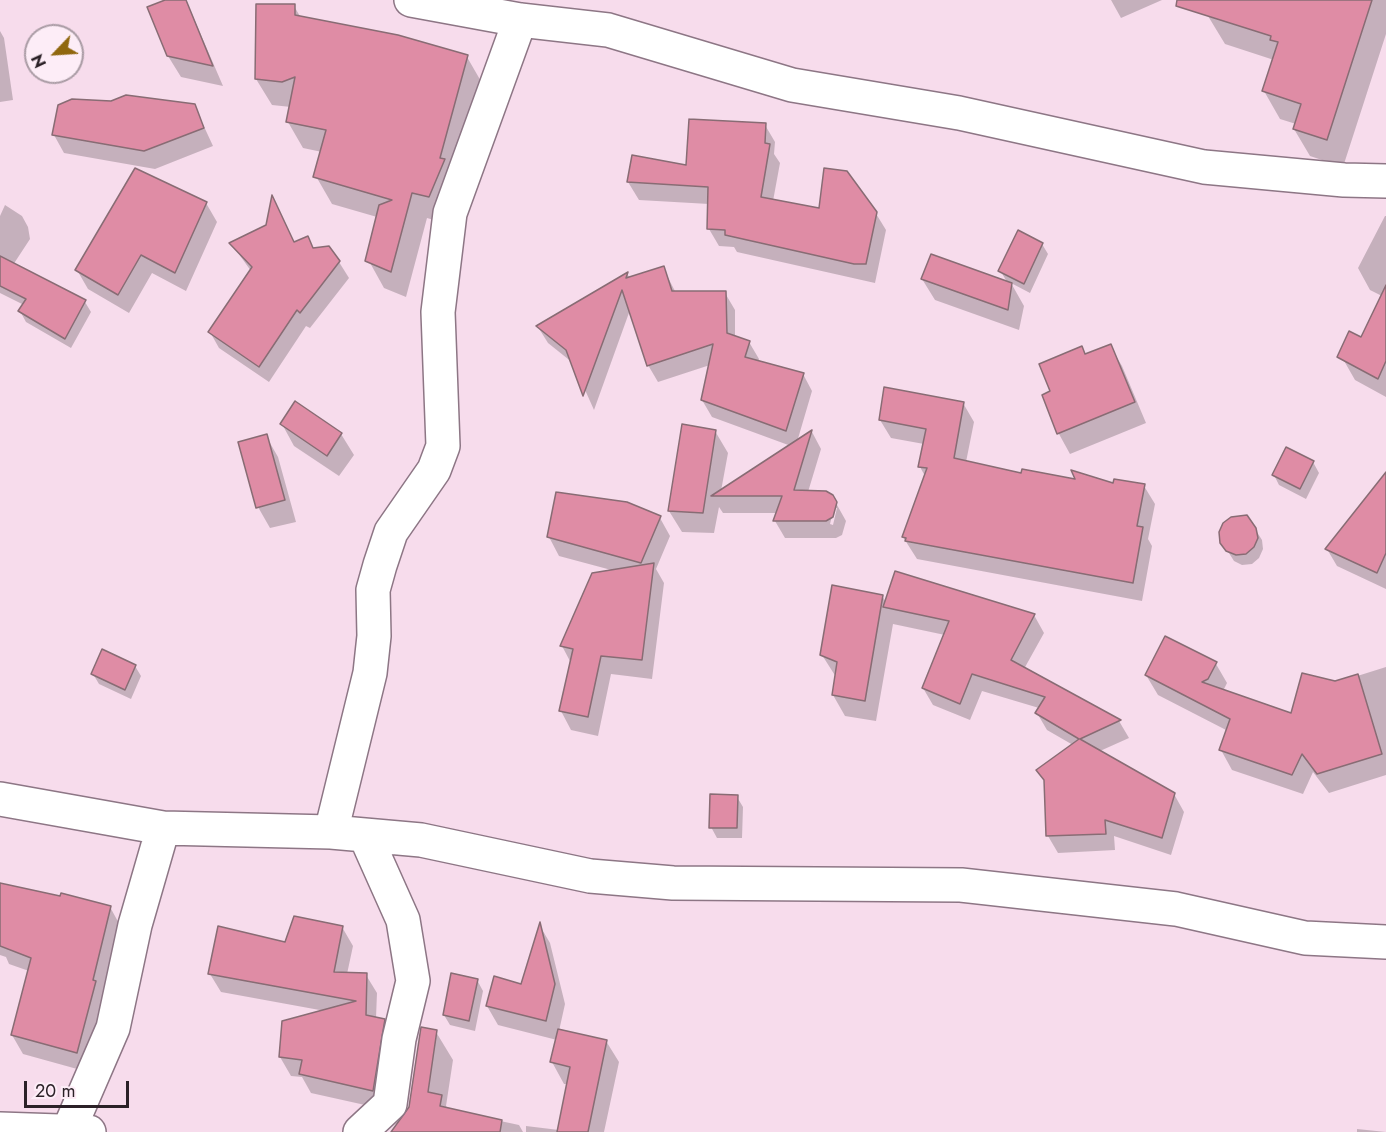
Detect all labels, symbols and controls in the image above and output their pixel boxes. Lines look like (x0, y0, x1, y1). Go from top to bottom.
north arrow (24, 24, 84, 84)
text: N (26, 50, 52, 72)
scale bar (27, 1069, 132, 1107)
text: 20 m (35, 1078, 75, 1104)

